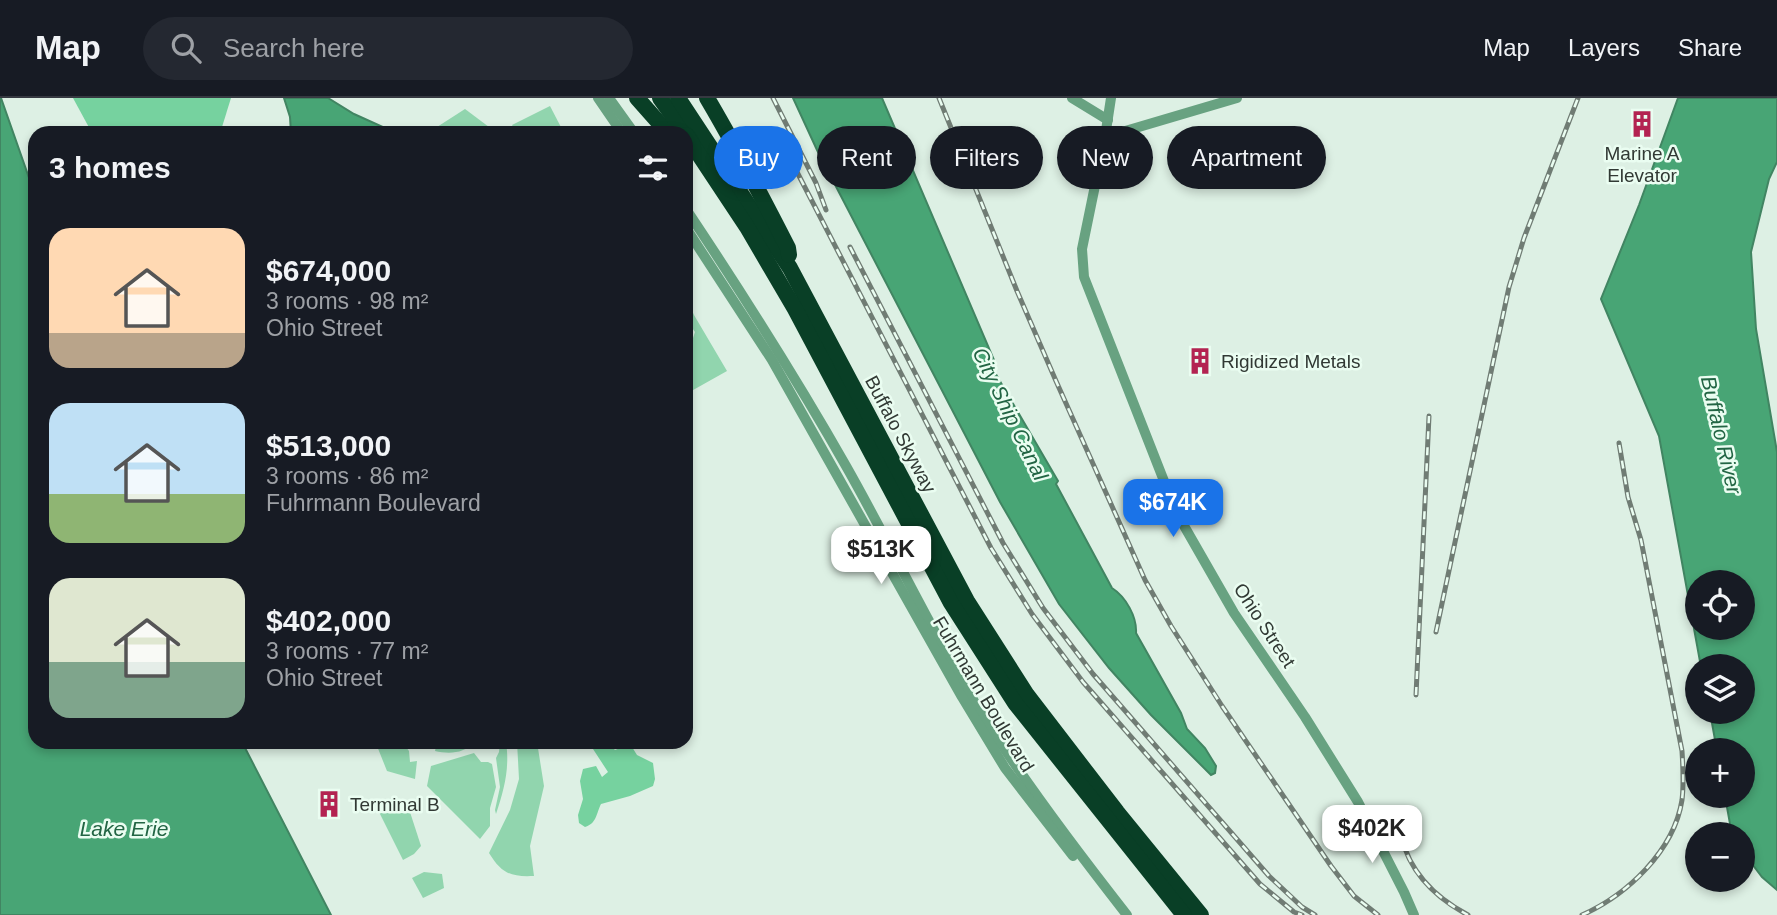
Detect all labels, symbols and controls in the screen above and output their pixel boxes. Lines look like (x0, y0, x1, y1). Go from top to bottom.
search box (143, 17, 633, 80)
text: Map (35, 29, 101, 66)
icon: search (167, 29, 205, 67)
text: Search here (223, 33, 365, 63)
text: Map (1483, 34, 1530, 61)
text: Layers (1568, 34, 1640, 61)
text: Share (1678, 34, 1742, 61)
building icon: Marine A Elevator (1627, 109, 1657, 139)
chip: Buy (714, 126, 803, 189)
chip: Rent (817, 126, 916, 189)
chip: Filters (930, 126, 1043, 189)
chip: New (1057, 126, 1153, 189)
chip: Apartment (1167, 126, 1326, 189)
place label: Marine A Elevator (1605, 143, 1680, 186)
icon: filters (634, 149, 672, 187)
text: 3 homes (49, 151, 171, 184)
text: $674,000 (266, 254, 391, 287)
icon: home (105, 256, 189, 340)
text: 3 rooms · 98 m² (266, 288, 428, 314)
text: Ohio Street (266, 315, 382, 341)
water label: City Ship Canal (968, 344, 1053, 485)
building icon: Rigidized Metals (1185, 346, 1215, 376)
place label: Rigidized Metals (1221, 351, 1360, 372)
street label: Buffalo Skyway (861, 372, 940, 497)
water label: Buffalo River (1697, 374, 1746, 497)
text: $513,000 (266, 429, 391, 462)
icon: home (105, 431, 189, 515)
text: 3 rooms · 86 m² (266, 463, 428, 489)
pin: $674K (1124, 480, 1222, 539)
text: $674K (1139, 489, 1207, 515)
text: Fuhrmann Boulevard (266, 490, 481, 516)
pin: $513K (832, 526, 930, 586)
text: $513K (847, 536, 915, 562)
map controls (1685, 570, 1755, 892)
button: locate (1685, 570, 1755, 640)
street label: Ohio Street (1230, 579, 1300, 672)
text: $402,000 (266, 604, 391, 637)
icon: home (105, 606, 189, 690)
street label: Fuhrmann Boulevard (929, 613, 1038, 776)
text: 3 rooms · 77 m² (266, 638, 428, 664)
button: layers (1685, 654, 1755, 724)
text: Ohio Street (266, 665, 382, 691)
button: + (1685, 738, 1755, 808)
building icon: Terminal B (314, 789, 344, 819)
place label: Terminal B (350, 794, 440, 815)
pin: $402K (1323, 806, 1421, 865)
text: $402K (1338, 815, 1406, 841)
water label: Lake Erie (80, 817, 168, 840)
button: − (1685, 822, 1755, 892)

